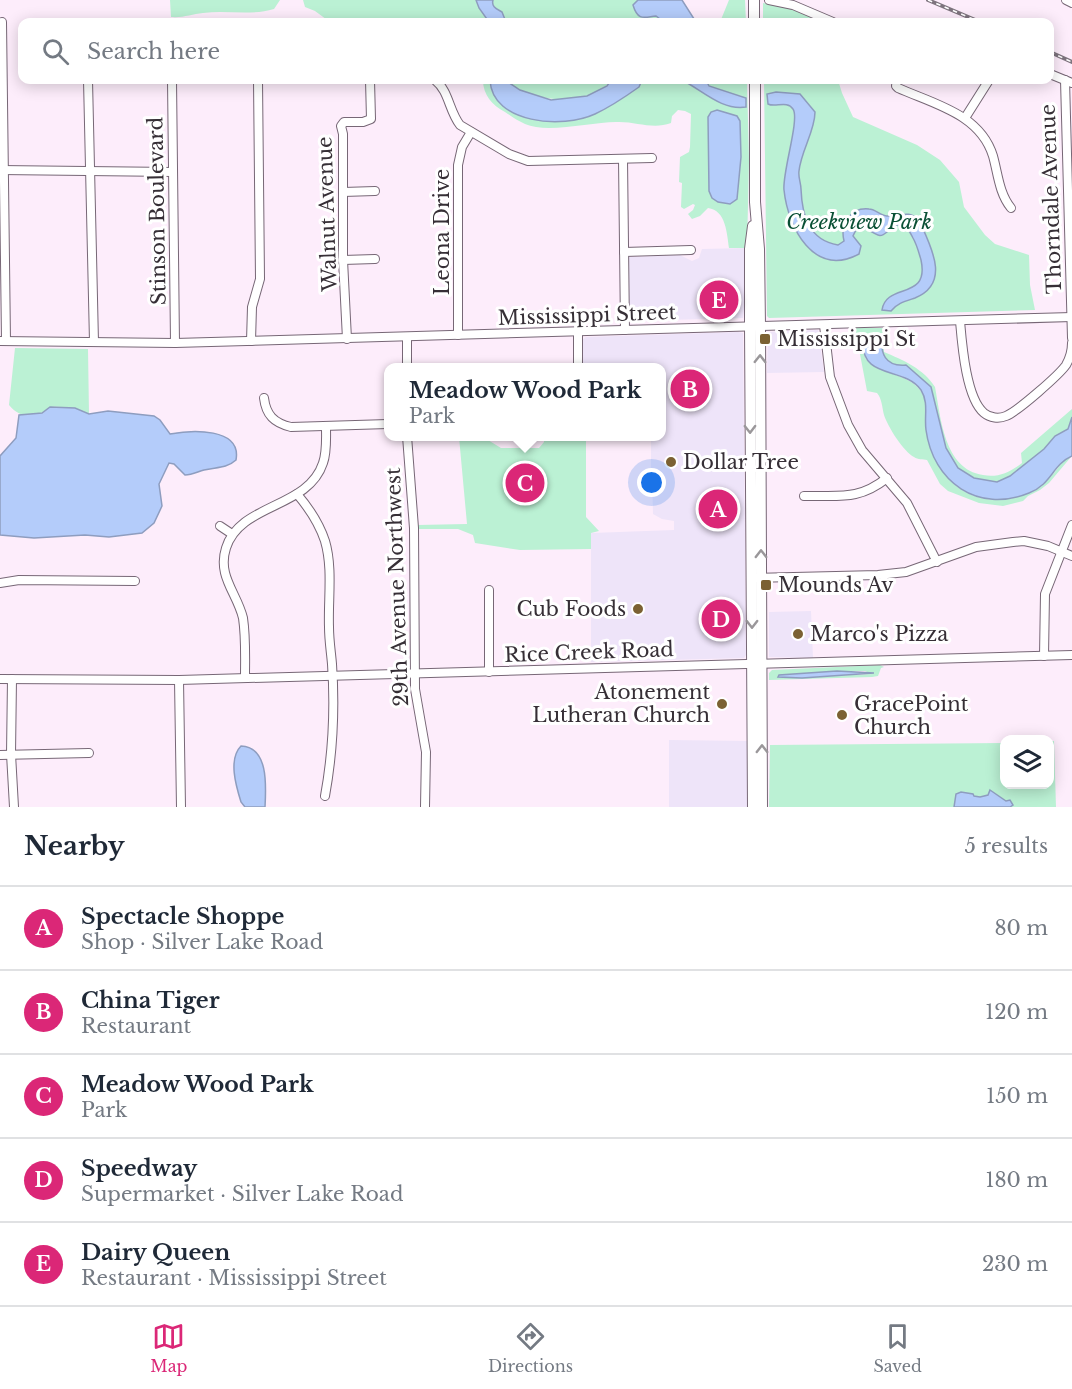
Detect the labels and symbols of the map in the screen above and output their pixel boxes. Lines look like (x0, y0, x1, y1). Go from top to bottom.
street label: Thorndale Avenue (1036, 104, 1066, 294)
street label: Stinson Boulevard (143, 117, 171, 305)
street label: Walnut Avenue (312, 136, 342, 293)
street label: Leona Drive (430, 169, 454, 295)
park label: Creekview Park (786, 210, 932, 234)
pin: E (700, 278, 738, 322)
street label: Mississippi Street (497, 300, 677, 330)
place label: Mississippi St (777, 327, 916, 351)
marker: Mississippi St (758, 332, 772, 346)
one-way arrow (754, 354, 766, 363)
pin: B (670, 366, 710, 412)
one-way arrow (744, 424, 756, 433)
place label: Dollar Tree (683, 450, 799, 474)
marker: Dollar Tree (664, 455, 678, 469)
pin: C (506, 460, 544, 506)
street label: 29th Avenue Northwest (381, 467, 413, 707)
your location (637, 468, 666, 497)
pin: A (698, 486, 738, 532)
one-way arrow (755, 549, 767, 558)
place label: Mounds Av (778, 573, 894, 597)
marker: Mounds Av (759, 578, 773, 592)
pin: D (702, 596, 740, 642)
place label: Cub Foods (516, 597, 626, 621)
marker: Cub Foods (631, 602, 645, 616)
one-way arrow (746, 619, 758, 628)
place label: Marco's Pizza (810, 622, 949, 646)
marker: Marco's Pizza (791, 627, 805, 641)
street label: Rice Creek Road (504, 637, 674, 667)
place label: Atonement Lutheran Church (532, 680, 710, 727)
place label: GracePoint Church (854, 692, 969, 739)
marker: Atonement Lutheran Church (715, 697, 729, 711)
marker: GracePoint Church (835, 708, 849, 722)
one-way arrow (756, 744, 769, 753)

